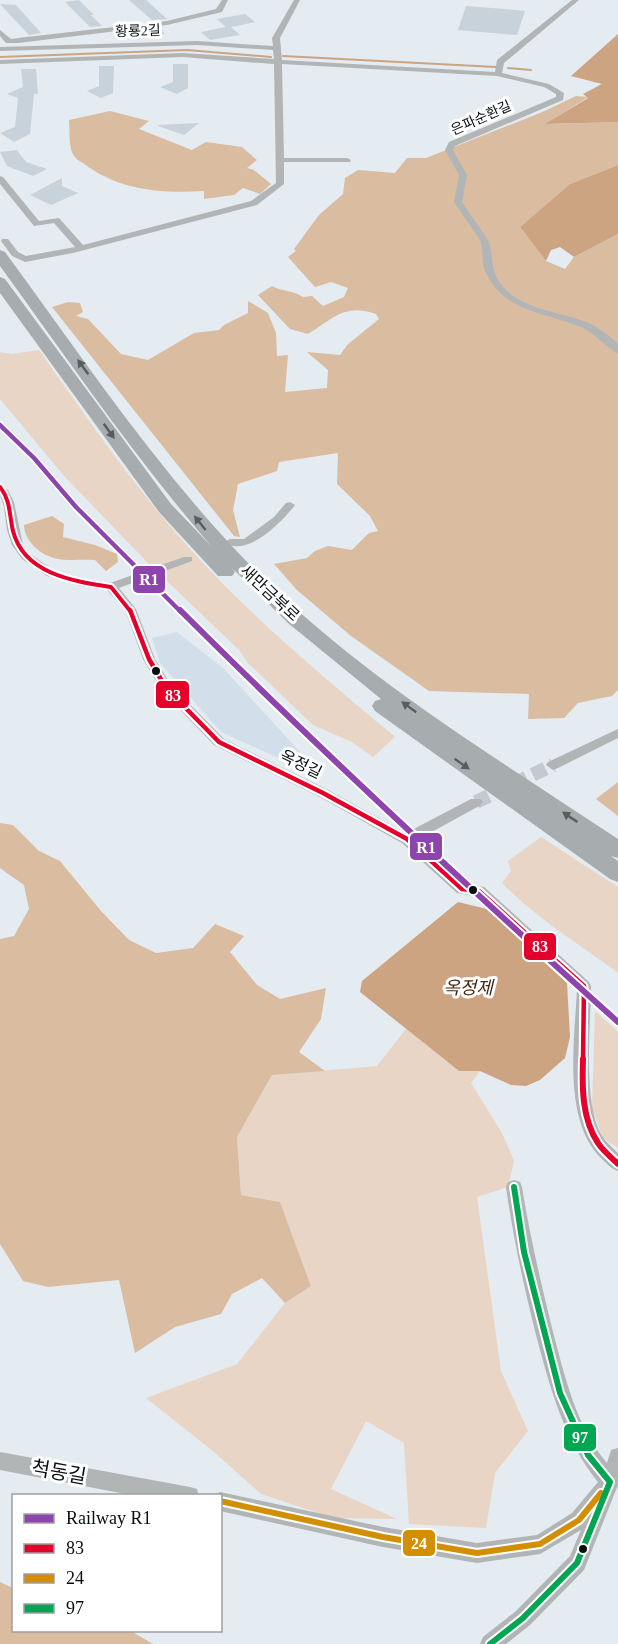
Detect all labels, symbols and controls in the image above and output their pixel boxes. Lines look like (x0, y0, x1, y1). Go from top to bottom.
street label: 황룡2길 (115, 23, 161, 39)
street label: 은파순환길 (448, 97, 513, 138)
one-way arrow (77, 360, 89, 375)
one-way arrow (102, 424, 114, 439)
one-way arrow (194, 515, 207, 531)
street label: 새만금북로 (237, 562, 303, 625)
line badge: R1 (132, 565, 166, 594)
text: R1 (139, 571, 159, 588)
unlabelled marker (150, 665, 162, 677)
line badge: 83 (155, 680, 190, 709)
text: 83 (165, 687, 181, 704)
one-way arrow (401, 701, 417, 713)
street label: 옥정길 (277, 747, 325, 781)
one-way arrow (454, 758, 470, 770)
one-way arrow (562, 811, 578, 823)
line badge: R1 (409, 832, 443, 861)
text: R1 (416, 839, 436, 856)
unlabelled marker (467, 884, 479, 896)
line badge: 83 (523, 932, 557, 961)
text: 83 (532, 938, 548, 955)
water label: 옥정제 (443, 978, 495, 998)
line badge: 97 (563, 1423, 597, 1452)
text: 97 (572, 1429, 588, 1446)
street label: 척동길 (30, 1456, 88, 1488)
legend (12, 1494, 222, 1632)
text: Railway R1 (66, 1508, 152, 1528)
line badge: 24 (402, 1529, 436, 1557)
text: 24 (411, 1535, 427, 1552)
text: 83 (66, 1538, 84, 1558)
unlabelled marker (577, 1543, 589, 1555)
text: 24 (66, 1568, 84, 1588)
text: 97 (66, 1598, 84, 1618)

